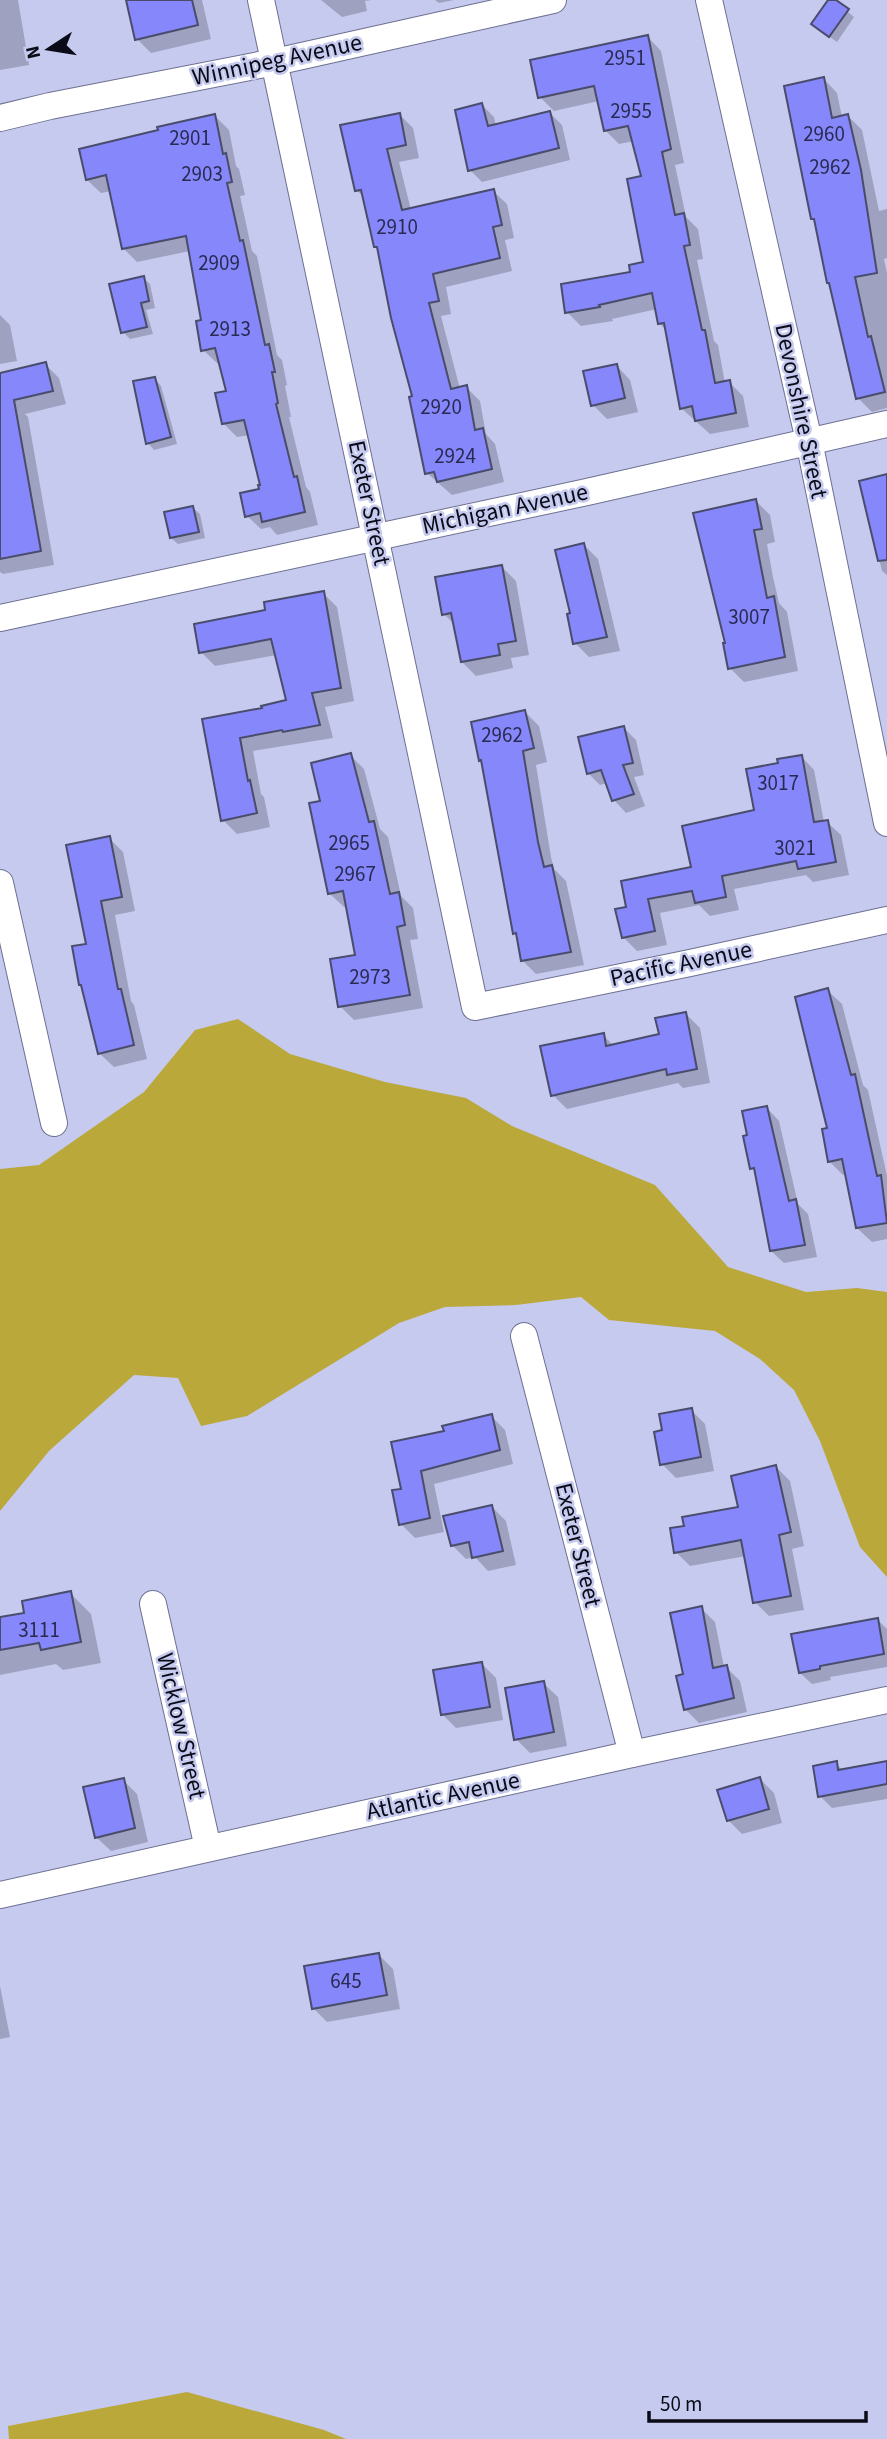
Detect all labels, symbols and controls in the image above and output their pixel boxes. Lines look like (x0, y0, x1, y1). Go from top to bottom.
north arrow (14, 14, 84, 84)
street label: Winnipeg Avenue (189, 25, 365, 95)
text: N (19, 43, 48, 61)
house number: 2951 (604, 43, 646, 73)
house number: 2955 (610, 96, 652, 126)
house number: 2960 (803, 119, 845, 149)
house number: 2901 (169, 123, 211, 153)
house number: 2962 (809, 152, 851, 182)
house number: 2903 (181, 159, 223, 189)
house number: 2910 (376, 212, 418, 242)
house number: 2909 (198, 248, 240, 278)
house number: 2913 (209, 314, 251, 344)
street label: Devonshire Street (765, 320, 837, 502)
house number: 2920 (420, 392, 462, 422)
street label: Exeter Street (339, 437, 399, 569)
house number: 2924 (434, 441, 476, 471)
street label: Michigan Avenue (419, 474, 591, 544)
house number: 3007 (728, 602, 770, 632)
house number: 2962 (481, 720, 523, 750)
house number: 3017 (757, 768, 799, 798)
house number: 2965 (328, 828, 370, 858)
house number: 3021 (774, 833, 816, 863)
house number: 2967 (334, 859, 376, 889)
street label: Pacific Avenue (607, 932, 755, 996)
house number: 2973 (349, 962, 391, 992)
street label: Exeter Street (546, 1479, 610, 1611)
house number: 3111 (18, 1615, 60, 1645)
street label: Wicklow Street (147, 1650, 215, 1802)
street label: Atlantic Avenue (363, 1763, 523, 1829)
house number: 645 (330, 1966, 362, 1996)
scale bar (649, 2380, 866, 2424)
text: 50 m (660, 2389, 702, 2419)

